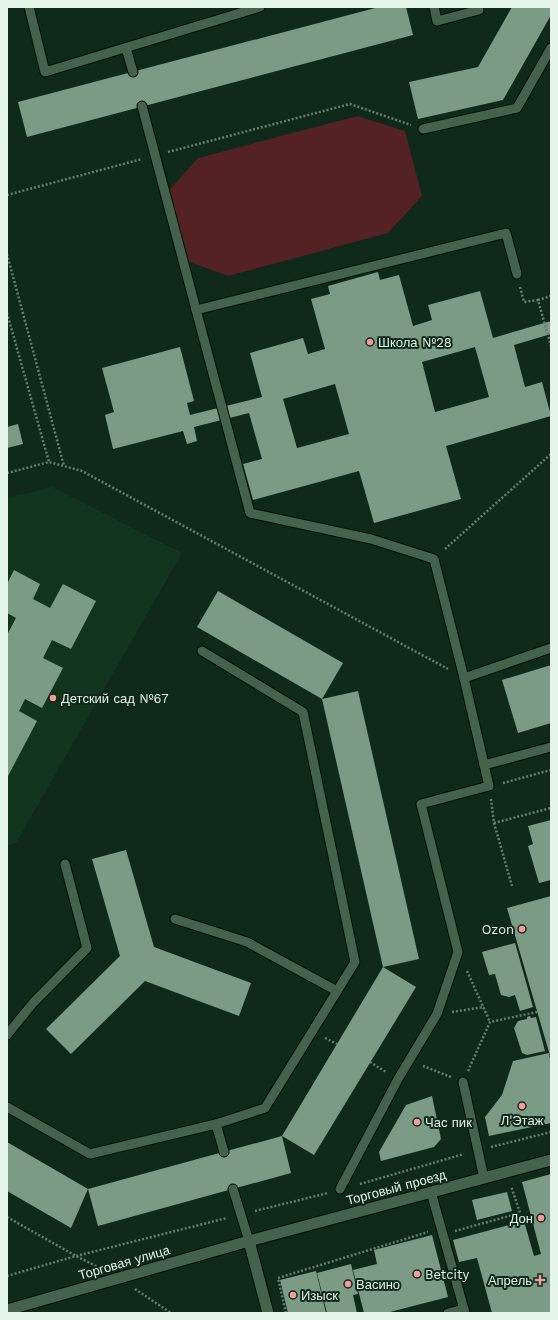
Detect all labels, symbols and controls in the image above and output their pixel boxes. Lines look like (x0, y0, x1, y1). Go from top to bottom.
place label: Школа №28 (378, 335, 452, 350)
marker: Школа №28 (365, 337, 375, 347)
place label: Детский сад №67 (61, 691, 169, 706)
marker: Детский сад №67 (48, 693, 58, 703)
place label: Ozon (482, 922, 514, 937)
marker: Ozon (517, 924, 527, 934)
marker: Л'Этаж (517, 1101, 527, 1111)
place label: Л'Этаж (501, 1113, 544, 1128)
place label: Час пик (425, 1115, 472, 1130)
marker: Час пик (412, 1117, 422, 1127)
street label: Торговый проезд (345, 1167, 448, 1208)
place label: Дон (510, 1211, 533, 1226)
marker: Дон (536, 1213, 546, 1223)
street label: Торговая улица (77, 1242, 172, 1283)
place label: Betcity (425, 1267, 469, 1282)
marker: Betcity (412, 1269, 422, 1279)
place label: Апрель (488, 1273, 532, 1288)
marker: Апрель (535, 1275, 545, 1285)
place label: Васино (356, 1277, 400, 1292)
marker: Васино (343, 1279, 353, 1289)
place label: Изыск (301, 1288, 338, 1303)
marker: Изыск (288, 1290, 298, 1300)

